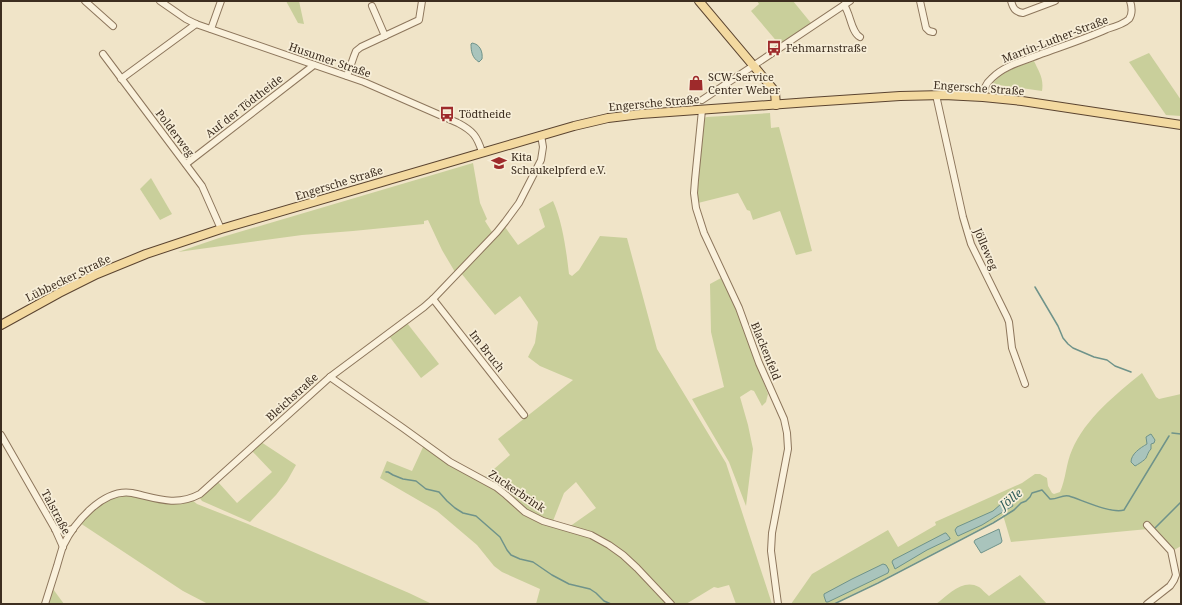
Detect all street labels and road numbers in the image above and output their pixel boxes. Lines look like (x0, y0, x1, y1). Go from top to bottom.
street label: Martin-Luther-Straße (999, 11, 1110, 66)
street label: Husumer Straße (287, 38, 373, 81)
street label: Auf der Tödtheide (202, 71, 286, 141)
street label: Engersche Straße (933, 77, 1025, 98)
street label: Engersche Straße (608, 91, 700, 114)
street label: Polderweg (153, 106, 198, 159)
street label: Engersche Straße (293, 162, 385, 203)
street label: Jölleweg (971, 225, 1002, 272)
street label: Lübbecker Straße (23, 250, 113, 305)
street label: Blackenfeld (748, 319, 785, 382)
street label: Im Bruch (466, 327, 508, 375)
street label: Bleichstraße (262, 369, 321, 424)
street label: Zuckerbrink (486, 466, 549, 515)
street label: Talstraße (38, 487, 75, 537)

